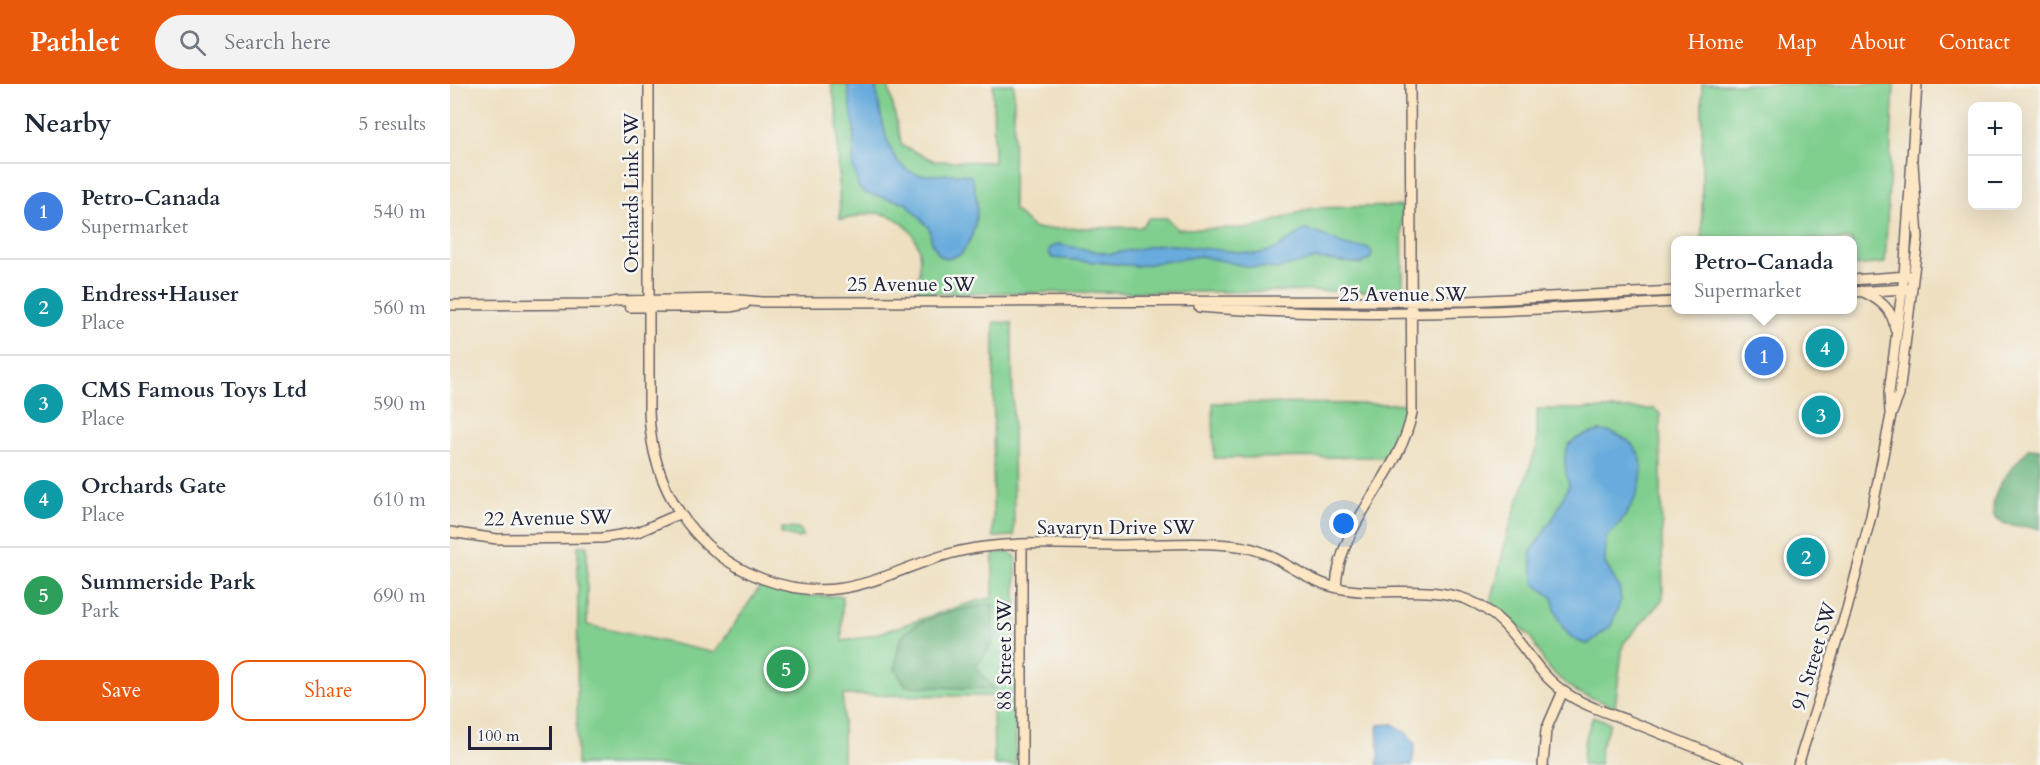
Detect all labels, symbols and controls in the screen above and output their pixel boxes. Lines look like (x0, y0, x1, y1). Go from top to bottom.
search box (155, 15, 575, 69)
text: Pathlet (30, 23, 119, 61)
icon: search (176, 26, 209, 59)
text: Search here (224, 27, 331, 57)
text: Home (1688, 28, 1744, 57)
text: Map (1777, 28, 1817, 57)
text: About (1850, 28, 1906, 57)
text: Contact (1939, 28, 2010, 57)
map controls (1968, 102, 2022, 210)
button: + (1968, 102, 2022, 156)
text: Nearby (24, 106, 112, 141)
text: 5 results (358, 110, 426, 137)
street label: Orchards Link SW (618, 112, 645, 273)
button: − (1968, 156, 2022, 210)
text: Petro-Canada (81, 183, 221, 213)
text: 1 (38, 198, 49, 225)
text: 540 m (373, 198, 426, 225)
text: Supermarket (81, 213, 188, 240)
popup (1671, 236, 1857, 314)
text: Petro-Canada (1694, 247, 1834, 277)
street label: 25 Avenue SW (847, 271, 976, 298)
text: Supermarket (1694, 277, 1801, 304)
text: Endress+Hauser (81, 279, 239, 309)
street label: 25 Avenue SW (1339, 281, 1468, 308)
text: 2 (38, 294, 49, 321)
text: 560 m (373, 294, 426, 321)
text: Place (81, 309, 125, 336)
pin: 4 (1806, 326, 1844, 370)
pin: 1 (1744, 334, 1784, 378)
text: CMS Famous Toys Ltd (81, 375, 307, 405)
text: 3 (38, 390, 49, 417)
text: 590 m (373, 390, 426, 417)
pin: 3 (1802, 392, 1840, 438)
text: Place (81, 405, 125, 432)
text: Orchards Gate (81, 471, 226, 501)
text: 4 (38, 486, 49, 513)
text: 610 m (373, 486, 426, 513)
text: Place (81, 501, 125, 528)
street label: 22 Avenue SW (484, 503, 613, 533)
your location (1329, 509, 1358, 538)
street label: Savaryn Drive SW (1037, 514, 1196, 541)
pin: 2 (1786, 534, 1826, 580)
text: Summerside Park (81, 567, 256, 597)
text: 5 (38, 582, 49, 609)
text: 690 m (373, 582, 426, 609)
text: Park (81, 597, 119, 624)
street label: 88 Street SW (991, 598, 1018, 711)
street label: 91 Street SW (1785, 598, 1843, 713)
pin: 5 (766, 646, 806, 692)
button: Save (24, 660, 219, 721)
button: Share (231, 660, 426, 721)
scale bar (468, 723, 552, 750)
text: 100 m (477, 725, 519, 747)

